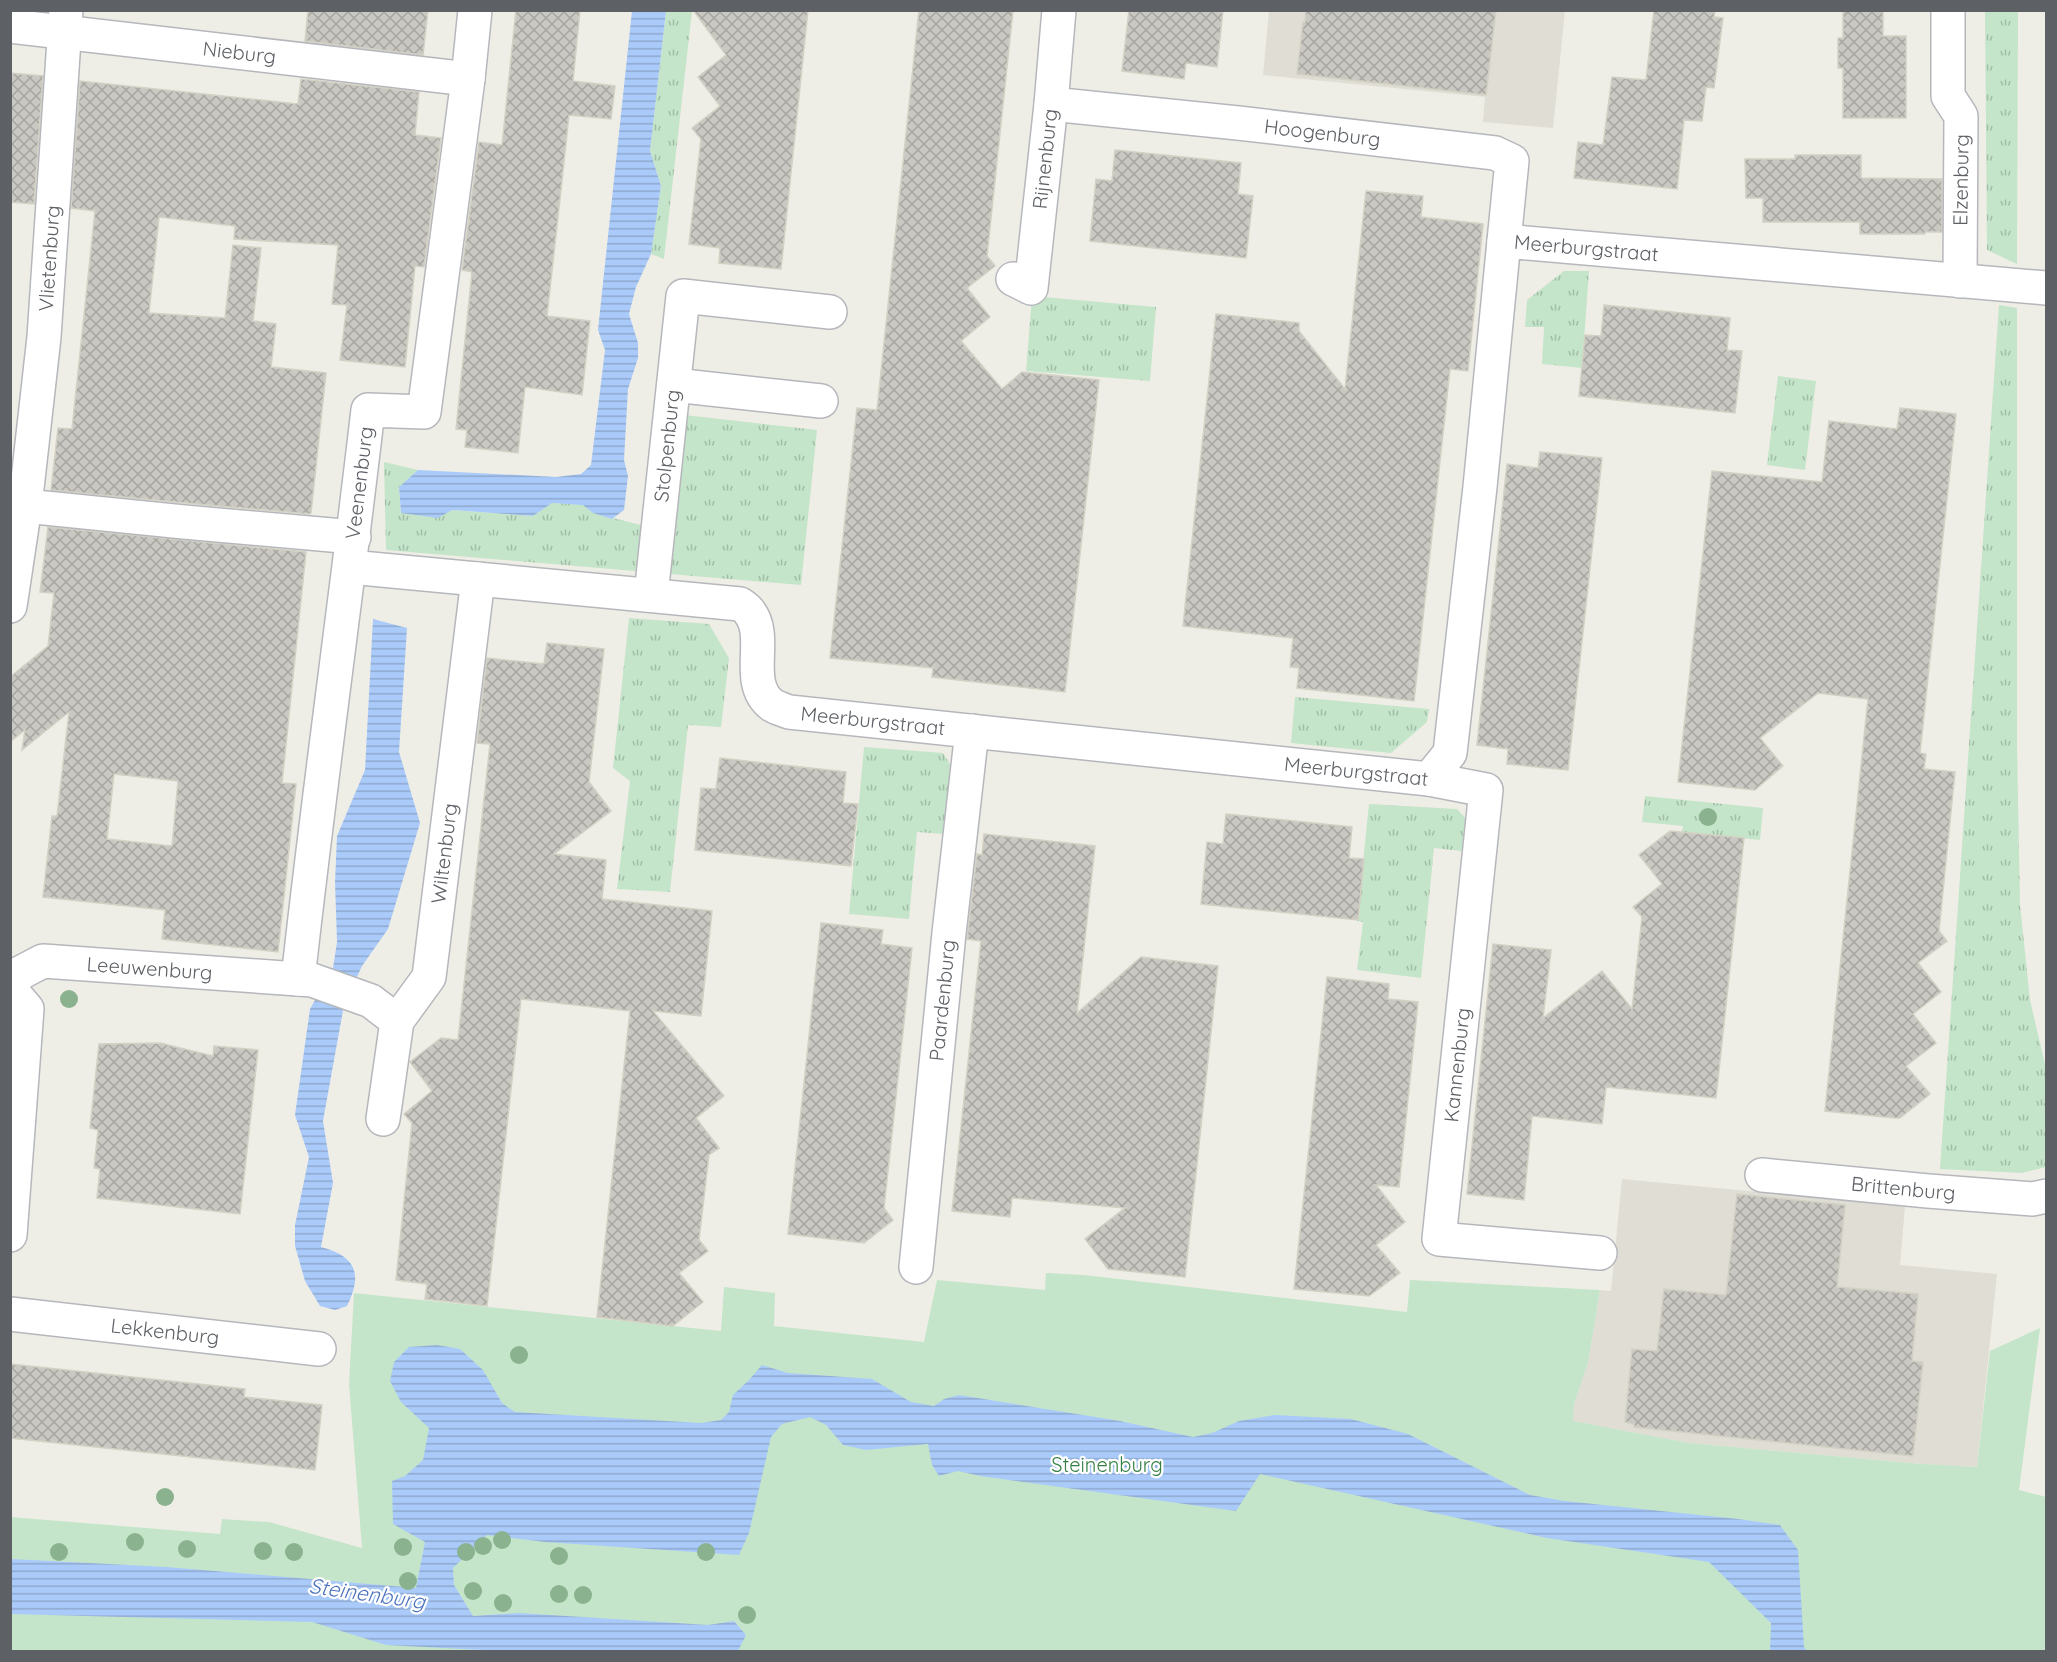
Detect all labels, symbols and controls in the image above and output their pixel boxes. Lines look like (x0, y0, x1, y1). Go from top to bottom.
street label: Nieburg (202, 35, 278, 69)
street label: Rijnenburg (1027, 107, 1062, 210)
street label: Hoogenburg (1263, 113, 1382, 152)
street label: Elzenburg (1947, 134, 1974, 226)
street label: Vlietenburg (33, 204, 65, 312)
street label: Meerburgstraat (1513, 229, 1660, 266)
street label: Stolpenburg (648, 388, 685, 503)
street label: Veenenburg (340, 425, 378, 541)
street label: Meerburgstraat (800, 700, 947, 740)
street label: Meerburgstraat (1283, 751, 1430, 791)
street label: Wiltenburg (425, 802, 462, 905)
street label: Paardenburg (923, 938, 960, 1062)
street label: Leeuwenburg (86, 951, 213, 985)
street label: Kannenburg (1438, 1006, 1475, 1123)
street label: Brittenburg (1850, 1171, 1957, 1205)
street label: Lekkenburg (109, 1313, 221, 1350)
park label: Steinenburg (1051, 1452, 1163, 1477)
water label: Steinenburg (307, 1572, 429, 1614)

